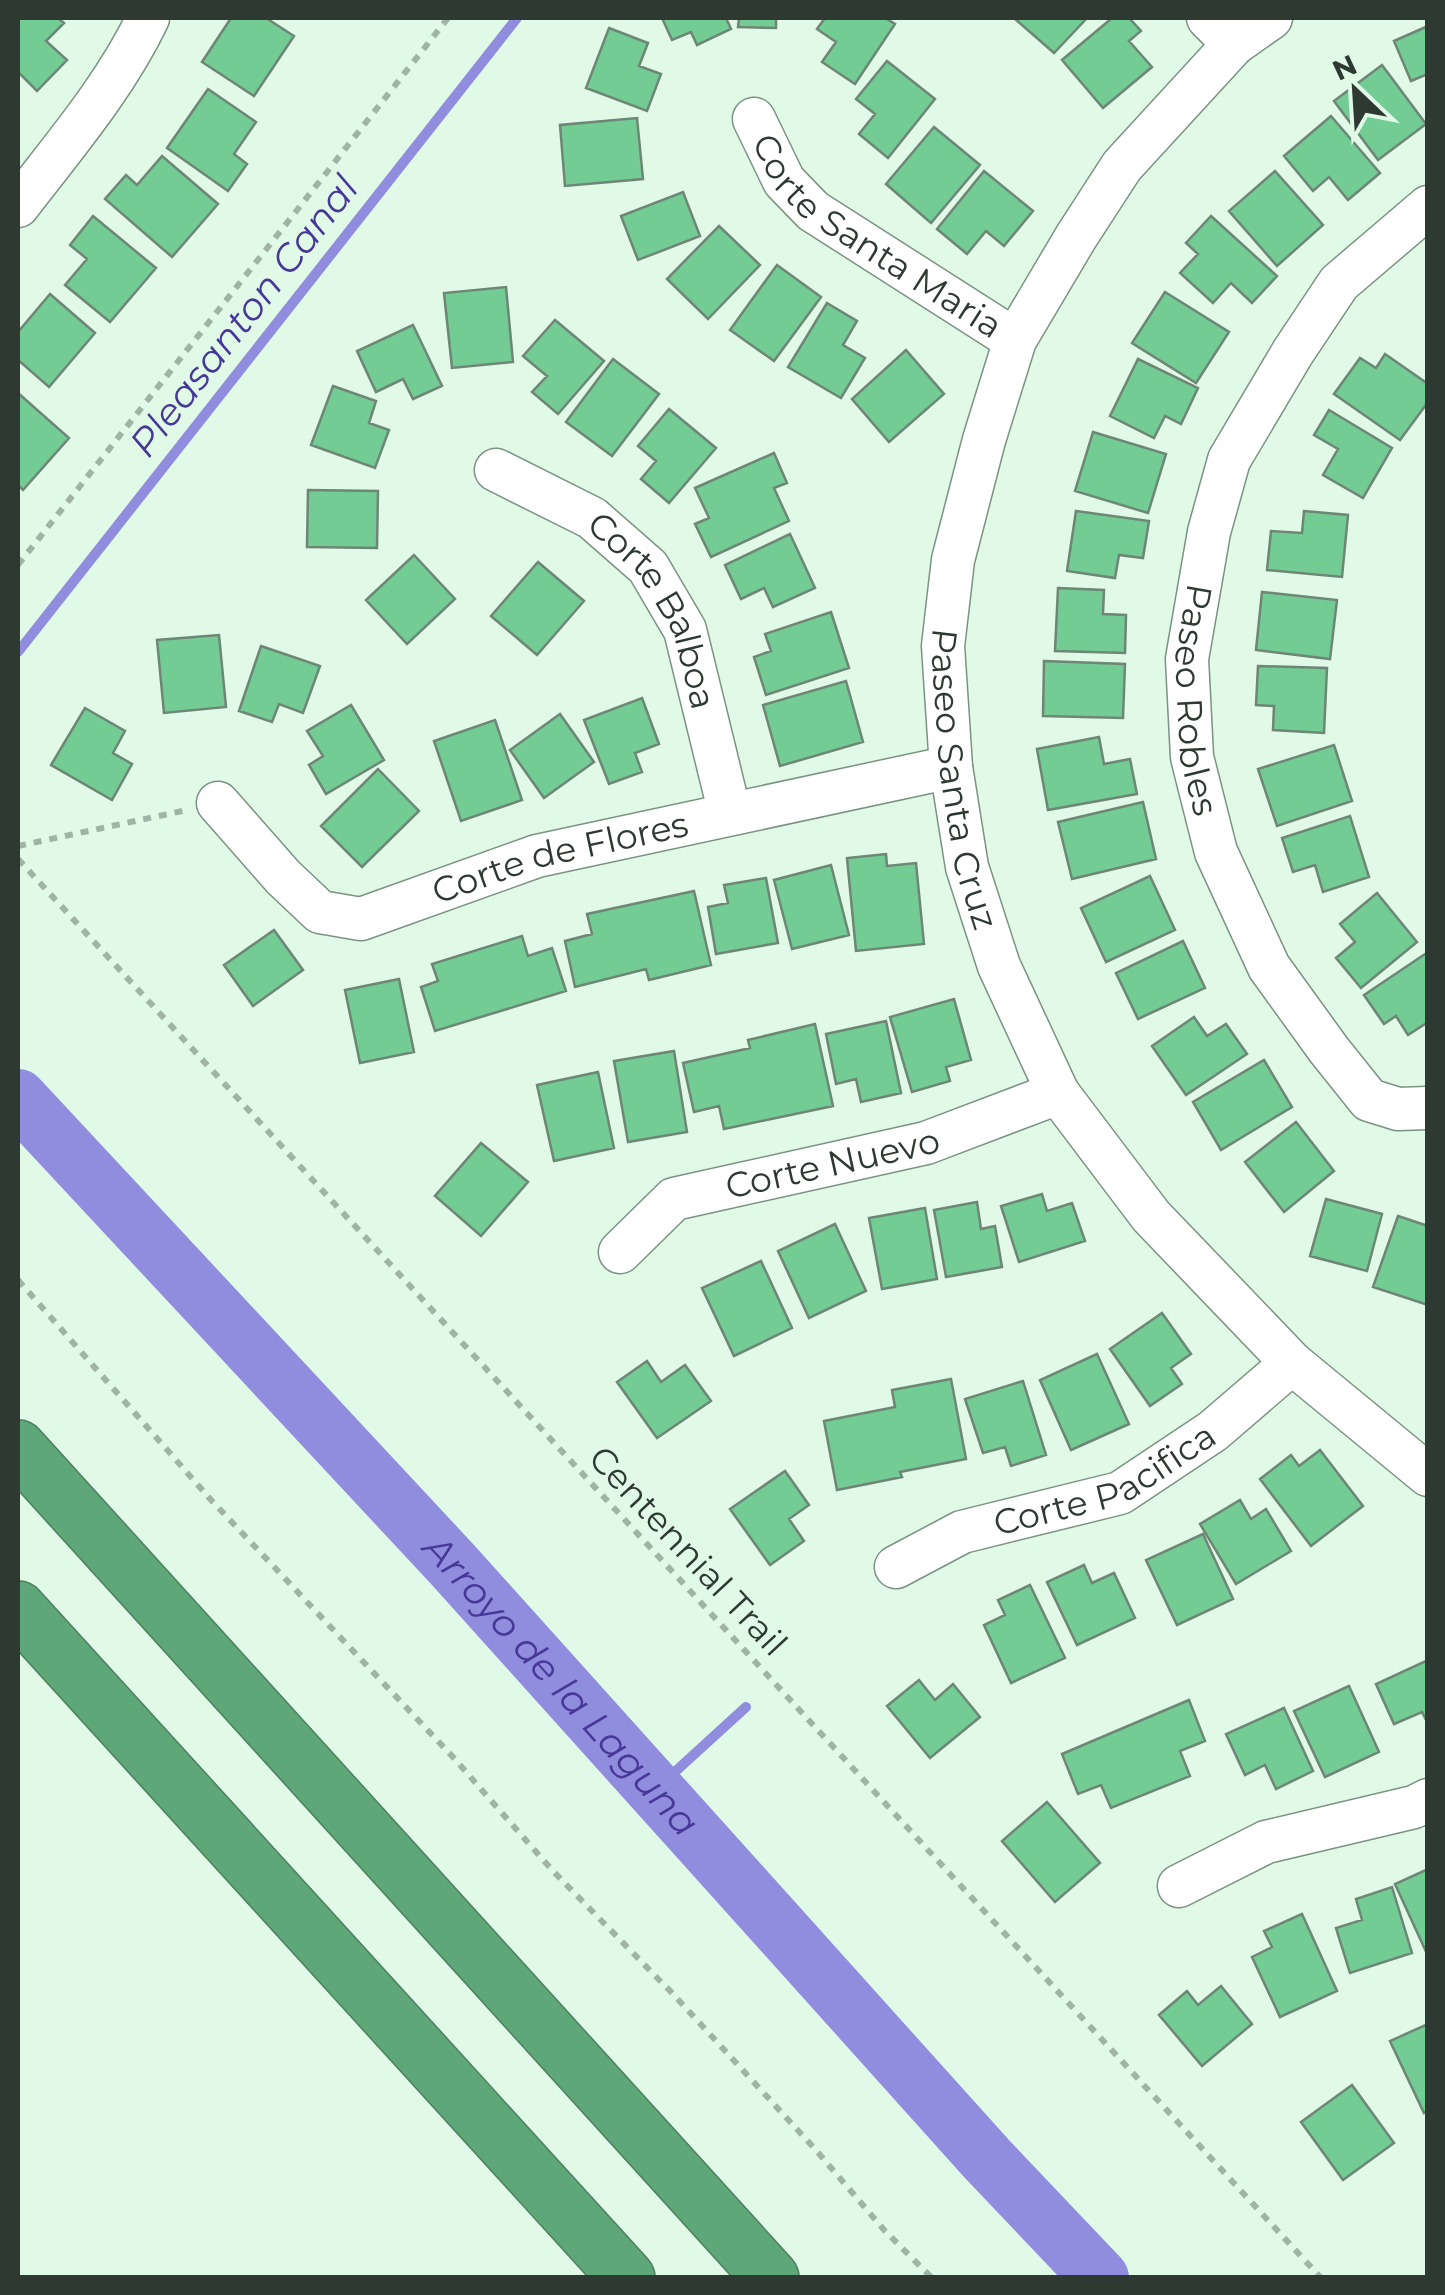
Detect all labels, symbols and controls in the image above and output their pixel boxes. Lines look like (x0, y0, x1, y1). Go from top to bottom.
north arrow (1305, 40, 1405, 140)
text: N (1327, 47, 1362, 88)
street label: Corte Santa Maria (743, 127, 1010, 347)
water label: Pleasanton Canal (119, 165, 369, 466)
street label: Corte Balboa (579, 502, 726, 713)
street label: Paseo Robles (1165, 581, 1228, 820)
street label: Paseo Santa Cruz (921, 626, 1008, 935)
street label: Corte de Flores (426, 802, 692, 913)
street label: Corte Nuevo (721, 1118, 946, 1208)
street label: Corte Pacifica (989, 1413, 1224, 1544)
street label: Centennial Trail (580, 1437, 797, 1664)
water label: Arroyo de la Laguna (412, 1523, 709, 1846)

